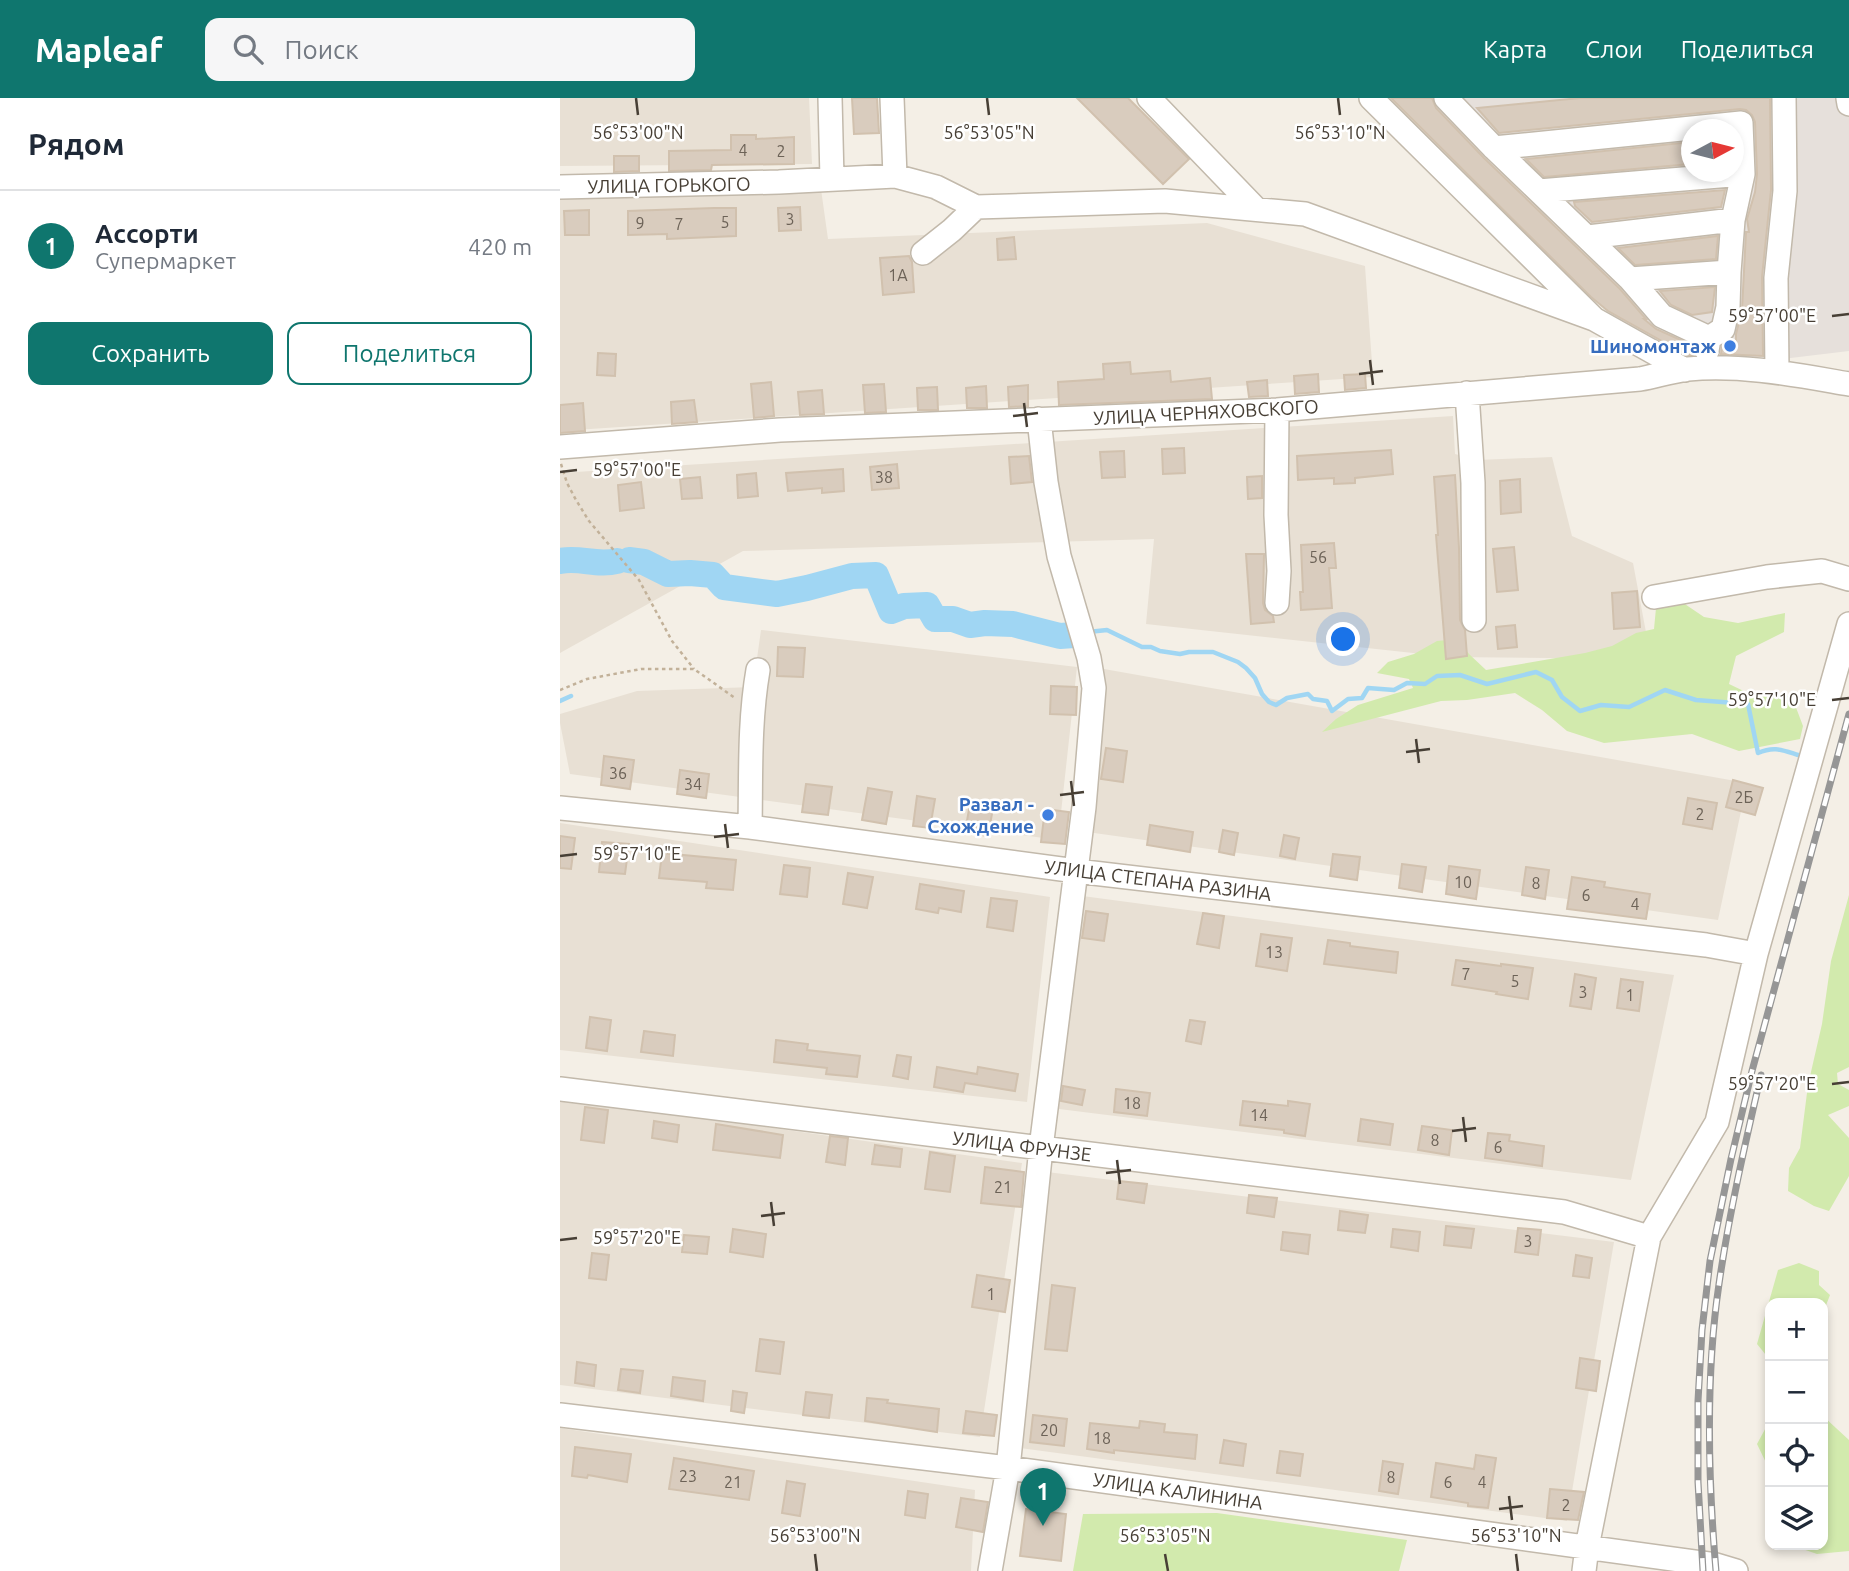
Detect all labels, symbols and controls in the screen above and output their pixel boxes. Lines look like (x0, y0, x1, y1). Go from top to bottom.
search box (205, 18, 695, 81)
icon: search (229, 30, 267, 68)
text: Mapleaf (35, 31, 163, 68)
text: Поиск (285, 35, 359, 64)
text: Карта (1483, 36, 1547, 63)
text: Слои (1585, 36, 1643, 63)
text: Поделиться (1681, 36, 1814, 63)
north arrow (1681, 119, 1744, 182)
text: 56°53'00"N (592, 122, 684, 142)
text: 56°53'05"N (943, 122, 1035, 142)
text: 56°53'10"N (1294, 122, 1386, 142)
text: Рядом (28, 127, 124, 161)
house number: 4 (738, 141, 748, 159)
house number: 2 (776, 142, 786, 160)
street label: УЛИЦА ГОРЬКОГО (587, 173, 751, 197)
house number: 3 (785, 210, 795, 228)
house number: 5 (720, 213, 730, 231)
house number: 9 (635, 214, 645, 232)
house number: 7 (674, 215, 684, 233)
text: Ассорти (95, 219, 199, 248)
text: 1 (45, 234, 57, 259)
text: 420 m (468, 234, 532, 259)
text: Супермаркет (95, 248, 236, 273)
house number: 1А (888, 266, 908, 284)
text: 59°57'00"E (1728, 305, 1816, 325)
button: Сохранить (28, 322, 273, 385)
button: Поделиться (287, 322, 532, 385)
place label: Шиномонтаж (1590, 335, 1716, 357)
marker: Шиномонтаж (1722, 338, 1738, 354)
street label: УЛИЦА ЧЕРНЯХОВСКОГО (1093, 395, 1319, 429)
text: 59°57'00"E (593, 459, 681, 479)
house number: 38 (875, 468, 893, 486)
house number: 56 (1309, 548, 1327, 566)
your location (1326, 622, 1360, 656)
text: 59°57'10"E (1728, 689, 1816, 709)
house number: 36 (609, 764, 627, 782)
house number: 34 (684, 775, 702, 793)
house number: 2Б (1735, 788, 1754, 806)
place label: Развал - Схождение (927, 793, 1034, 837)
house number: 2 (1695, 805, 1705, 823)
marker: Развал - Схождение (1040, 807, 1056, 823)
text: 59°57'10"E (593, 843, 681, 863)
street label: УЛИЦА СТЕПАНА РАЗИНА (1043, 855, 1273, 905)
house number: 10 (1454, 873, 1472, 891)
house number: 8 (1531, 874, 1541, 892)
house number: 6 (1581, 886, 1591, 904)
house number: 4 (1630, 895, 1640, 913)
house number: 13 (1265, 943, 1283, 961)
house number: 7 (1461, 965, 1471, 983)
house number: 5 (1510, 972, 1520, 990)
house number: 3 (1578, 983, 1588, 1001)
house number: 1 (1625, 986, 1635, 1004)
text: 59°57'20"E (1728, 1073, 1816, 1093)
house number: 18 (1123, 1094, 1141, 1112)
house number: 14 (1250, 1106, 1268, 1124)
street label: УЛИЦА ФРУНЗЕ (951, 1127, 1093, 1165)
house number: 8 (1430, 1131, 1440, 1149)
house number: 6 (1493, 1138, 1503, 1156)
house number: 21 (994, 1178, 1012, 1196)
text: 59°57'20"E (593, 1227, 681, 1247)
house number: 3 (1523, 1232, 1533, 1250)
house number: 1 (986, 1285, 996, 1303)
map controls (1765, 1298, 1828, 1550)
button: + (1765, 1298, 1828, 1361)
button: − (1765, 1361, 1828, 1424)
house number: 20 (1040, 1421, 1058, 1439)
button: locate (1765, 1424, 1828, 1487)
house number: 18 (1093, 1429, 1111, 1447)
house number: 23 (679, 1467, 697, 1485)
pin: 1 (1020, 1468, 1066, 1526)
street label: УЛИЦА КАЛИНИНА (1092, 1468, 1265, 1514)
house number: 8 (1386, 1468, 1396, 1486)
house number: 21 (724, 1473, 742, 1491)
house number: 6 (1443, 1473, 1453, 1491)
house number: 4 (1477, 1473, 1487, 1491)
button: layers (1765, 1487, 1828, 1550)
house number: 2 (1561, 1496, 1571, 1514)
text: 56°53'00"N (769, 1525, 861, 1545)
text: 56°53'05"N (1119, 1525, 1211, 1545)
text: 56°53'10"N (1470, 1525, 1562, 1545)

